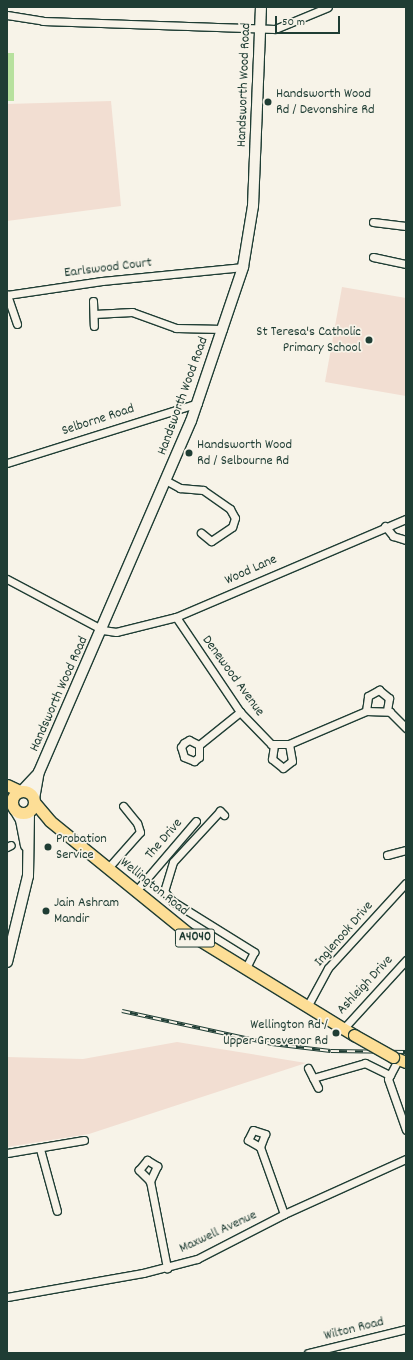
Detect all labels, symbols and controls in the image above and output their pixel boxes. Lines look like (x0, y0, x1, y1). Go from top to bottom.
scale bar (277, 8, 342, 34)
text: 50 m (282, 14, 305, 31)
street label: Handsworth Wood Road (233, 23, 255, 147)
place label: Handsworth Wood Rd / Devonshire Rd (276, 86, 375, 118)
marker: Handsworth Wood Rd / Devonshire Rd (263, 97, 273, 107)
street label: Earlswood Court (63, 254, 153, 282)
place label: St Teresa's Catholic Primary School (256, 324, 361, 356)
street label: Handsworth Wood Road (154, 335, 212, 457)
marker: St Teresa's Catholic Primary School (364, 335, 374, 345)
street label: Selborne Road (60, 400, 136, 440)
place label: Handsworth Wood Rd / Selbourne Rd (197, 437, 292, 470)
marker: Handsworth Wood Rd / Selbourne Rd (184, 448, 194, 458)
street label: Wood Lane (222, 551, 280, 589)
street label: Denewood Avenue (198, 632, 268, 720)
street label: Handsworth Wood Road (26, 634, 92, 754)
street label: The Drive (142, 815, 186, 863)
place label: Probation Service (56, 831, 107, 864)
marker: Probation Service (43, 842, 53, 852)
street label: Wellington Road (116, 854, 192, 920)
place label: Jain Ashram Mandir (54, 895, 119, 928)
street label: Inglenook Drive (311, 898, 377, 970)
marker: Jain Ashram Mandir (41, 906, 51, 916)
road number: A4040 (174, 927, 216, 949)
street label: Ashleigh Drive (333, 952, 397, 1018)
place label: Wellington Rd / Upper Grosvenor Rd (223, 1017, 328, 1050)
marker: Wellington Rd / Upper Grosvenor Rd (331, 1028, 341, 1038)
street label: Maxwell Avenue (177, 1207, 259, 1257)
street label: Wilton Road (322, 1313, 386, 1345)

